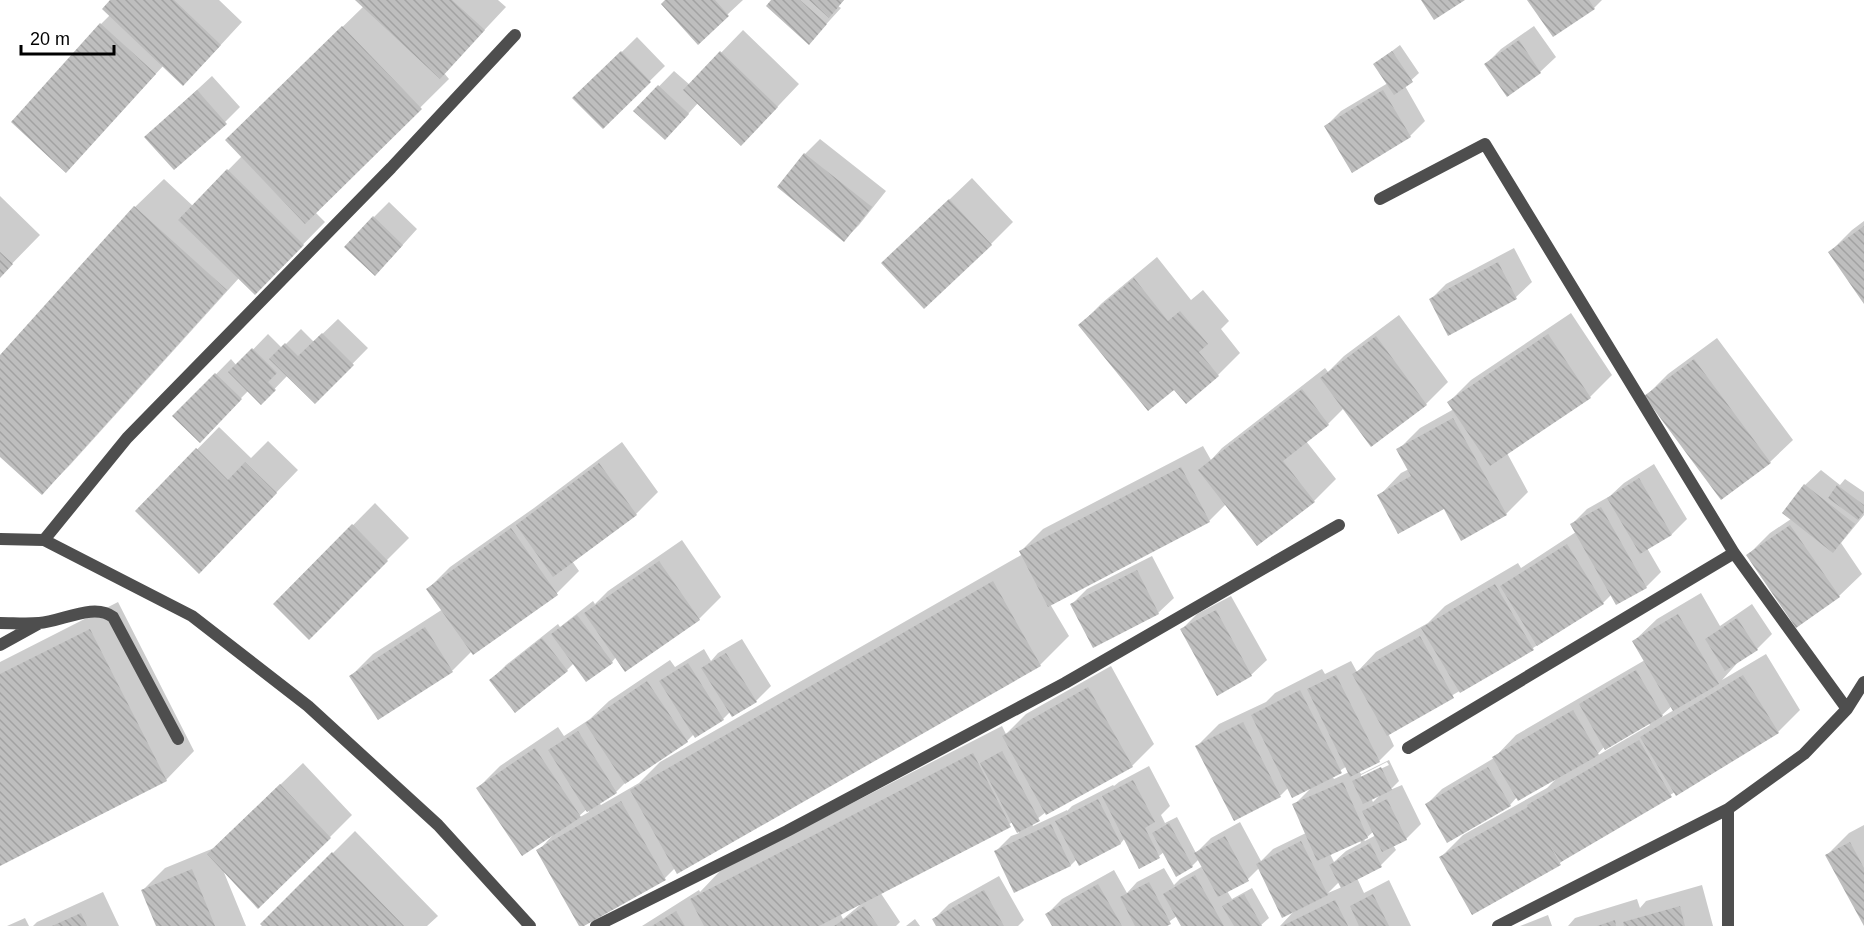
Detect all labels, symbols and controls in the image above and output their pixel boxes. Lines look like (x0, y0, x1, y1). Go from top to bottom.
scale bar (21, 18, 114, 56)
text: 20 m (30, 29, 70, 49)

